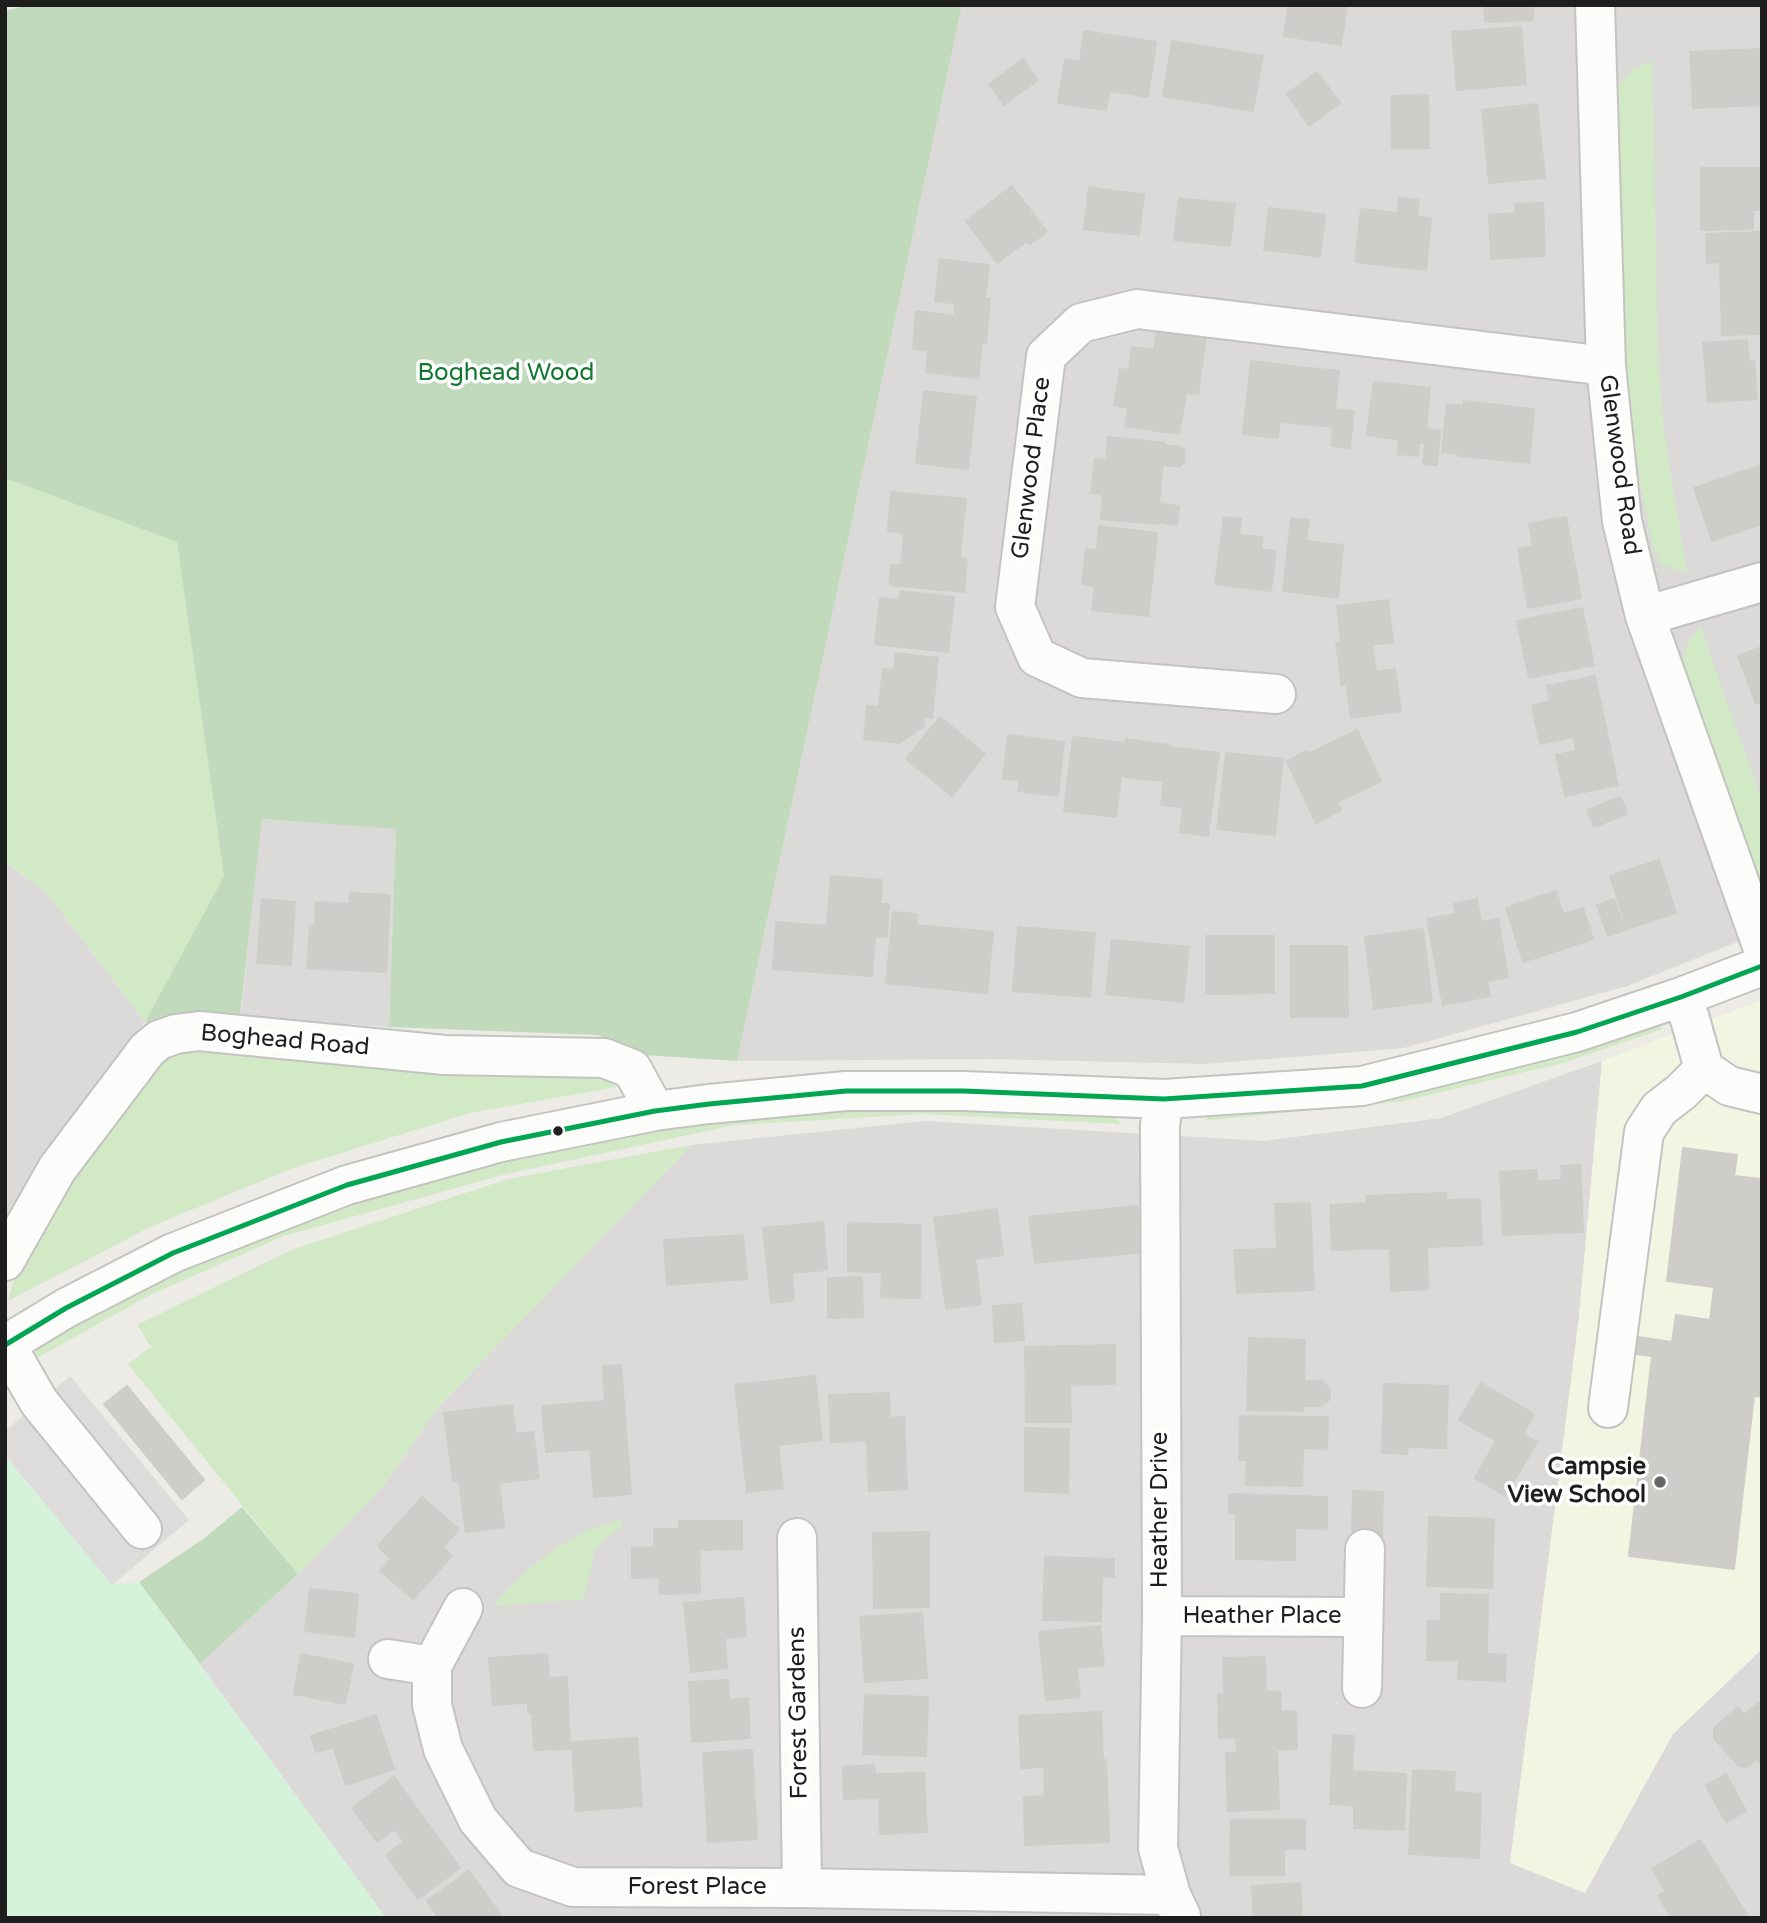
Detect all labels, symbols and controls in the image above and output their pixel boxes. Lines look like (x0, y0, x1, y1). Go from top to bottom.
park label: Boghead Wood (418, 360, 594, 388)
street label: Glenwood Road (1592, 373, 1646, 557)
street label: Glenwood Place (1007, 375, 1057, 561)
street label: Boghead Road (199, 1019, 371, 1063)
unlabelled marker (551, 1124, 565, 1138)
street label: Heather Drive (1147, 1432, 1175, 1588)
place label: Campsie View School (1508, 1454, 1646, 1510)
marker: Campsie View School (1652, 1474, 1668, 1490)
street label: Heather Place (1182, 1603, 1342, 1631)
street label: Forest Gardens (783, 1626, 815, 1800)
street label: Forest Place (627, 1874, 767, 1902)

